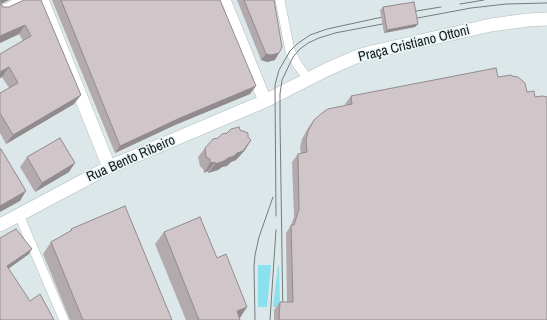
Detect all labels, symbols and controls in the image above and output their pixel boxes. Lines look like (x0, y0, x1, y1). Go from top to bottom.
street label: Praça Cristiano Ottoni (357, 22, 471, 66)
street label: Rua Bento Ribeiro (84, 132, 178, 186)

